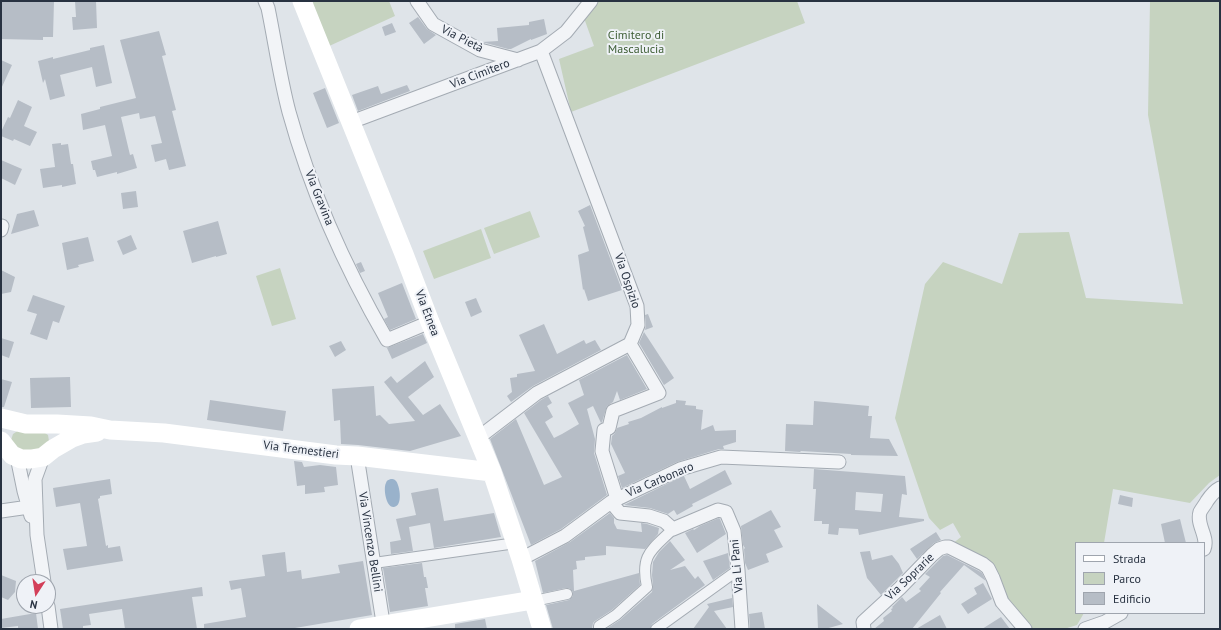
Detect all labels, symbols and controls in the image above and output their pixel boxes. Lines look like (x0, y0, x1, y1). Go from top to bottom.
street label: Via Pietà (439, 22, 485, 56)
park label: Cimitero di Mascalucia (608, 29, 664, 57)
street label: Via Cimitero (448, 56, 512, 92)
street label: Via Gravina (301, 168, 337, 228)
street label: Via Ospizio (611, 252, 643, 310)
street label: Via Etnea (412, 288, 442, 338)
street label: Via Tremestieri (262, 438, 340, 462)
street label: Via Carbonaro (624, 459, 696, 501)
street label: Via Vincenzo Bellini (355, 491, 385, 593)
street label: Via Li Pani (727, 539, 747, 593)
legend (1075, 542, 1205, 614)
street label: Via Soprarie (883, 550, 937, 604)
text: Strada (1113, 551, 1146, 566)
text: Parco (1113, 571, 1141, 586)
north arrow (16, 574, 56, 614)
text: Edificio (1113, 591, 1151, 606)
text: N (29, 597, 39, 612)

